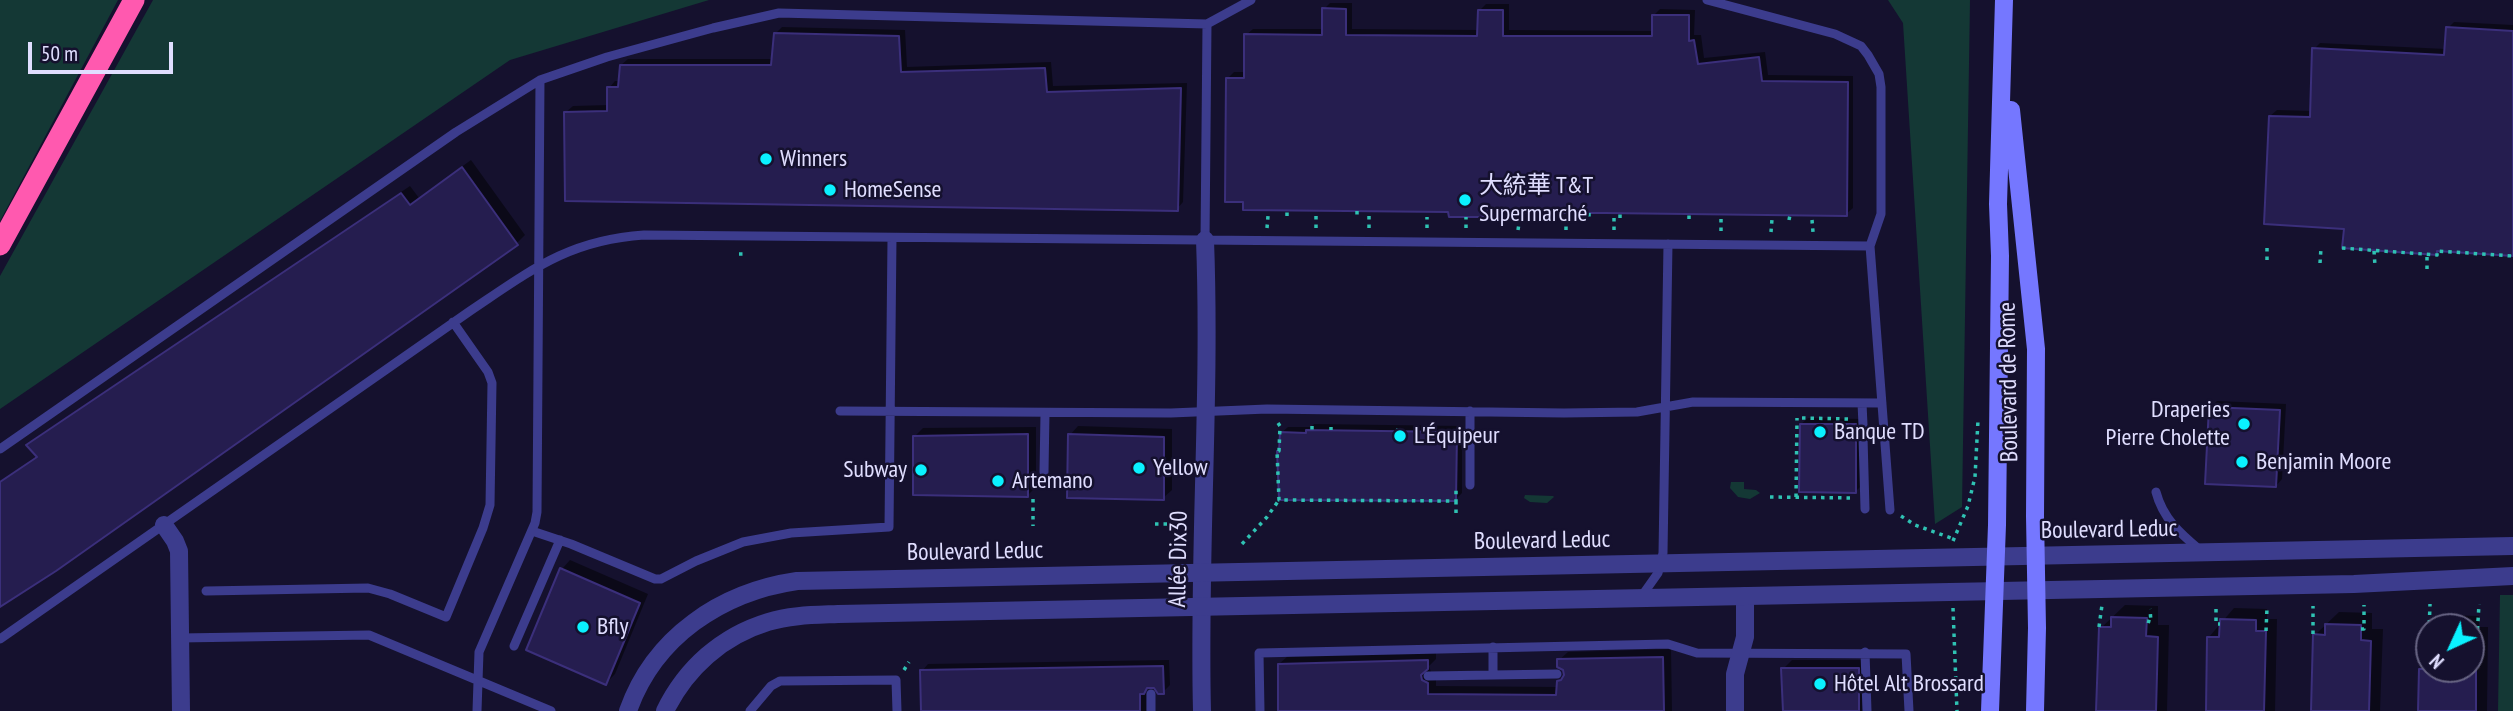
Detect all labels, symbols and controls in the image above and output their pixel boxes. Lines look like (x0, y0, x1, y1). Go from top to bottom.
scale bar (32, 28, 177, 72)
text: 50 m (41, 40, 78, 67)
place label: Winners (780, 145, 847, 173)
marker: Winners (758, 151, 774, 167)
place label: 大統華 T&T Supermarché (1479, 172, 1593, 228)
place label: HomeSense (844, 176, 942, 204)
marker: HomeSense (822, 182, 838, 198)
marker: 大統華 T&T Supermarché (1457, 192, 1473, 208)
street label: Boulevard de Rome (1993, 302, 2025, 462)
place label: Draperies Pierre Cholette (2106, 396, 2230, 452)
marker: Draperies Pierre Cholette (2236, 416, 2252, 432)
place label: Banque TD (1834, 418, 1925, 446)
place label: L'Équipeur (1414, 422, 1499, 450)
marker: Banque TD (1812, 424, 1828, 440)
marker: L'Équipeur (1392, 428, 1408, 444)
place label: Benjamin Moore (2256, 448, 2391, 476)
place label: Yellow (1153, 454, 1208, 482)
marker: Benjamin Moore (2234, 454, 2250, 470)
place label: Subway (843, 456, 907, 484)
marker: Yellow (1131, 460, 1147, 476)
marker: Subway (913, 462, 929, 478)
place label: Artemano (1012, 467, 1093, 495)
marker: Artemano (990, 473, 1006, 489)
street label: Allée Dix30 (1164, 510, 1194, 608)
street label: Boulevard Leduc (2041, 514, 2177, 546)
street label: Boulevard Leduc (1474, 525, 1610, 557)
street label: Boulevard Leduc (907, 536, 1043, 568)
place label: Bfly (597, 613, 629, 641)
north arrow (2415, 613, 2485, 683)
marker: Bfly (575, 619, 591, 635)
text: N (2424, 649, 2449, 674)
place label: Hôtel Alt Brossard (1834, 670, 1984, 698)
marker: Hôtel Alt Brossard (1812, 676, 1828, 692)

